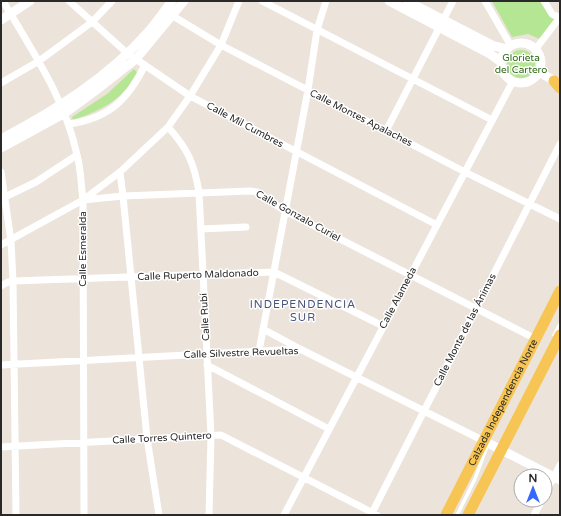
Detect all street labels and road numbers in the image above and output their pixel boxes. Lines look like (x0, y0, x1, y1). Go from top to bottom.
street label: Calle Montes Apalaches (308, 87, 414, 149)
street label: Calle Mil Cumbres (204, 100, 286, 150)
street label: Calle Gonzalo Curiel (254, 188, 342, 244)
street label: Calle Esmeralda (77, 211, 89, 287)
street label: Calle Alameda (377, 265, 419, 331)
street label: Calle Ruperto Maldonado (137, 267, 259, 283)
street label: Calle Monte de las Ánimas (431, 271, 499, 388)
street label: Calle Rubí (198, 292, 212, 341)
street label: Calzada Independencia Norte (466, 337, 541, 468)
street label: Calle Silvestre Revueltas (183, 345, 299, 361)
street label: Calle Torres Quintero (112, 429, 212, 447)

